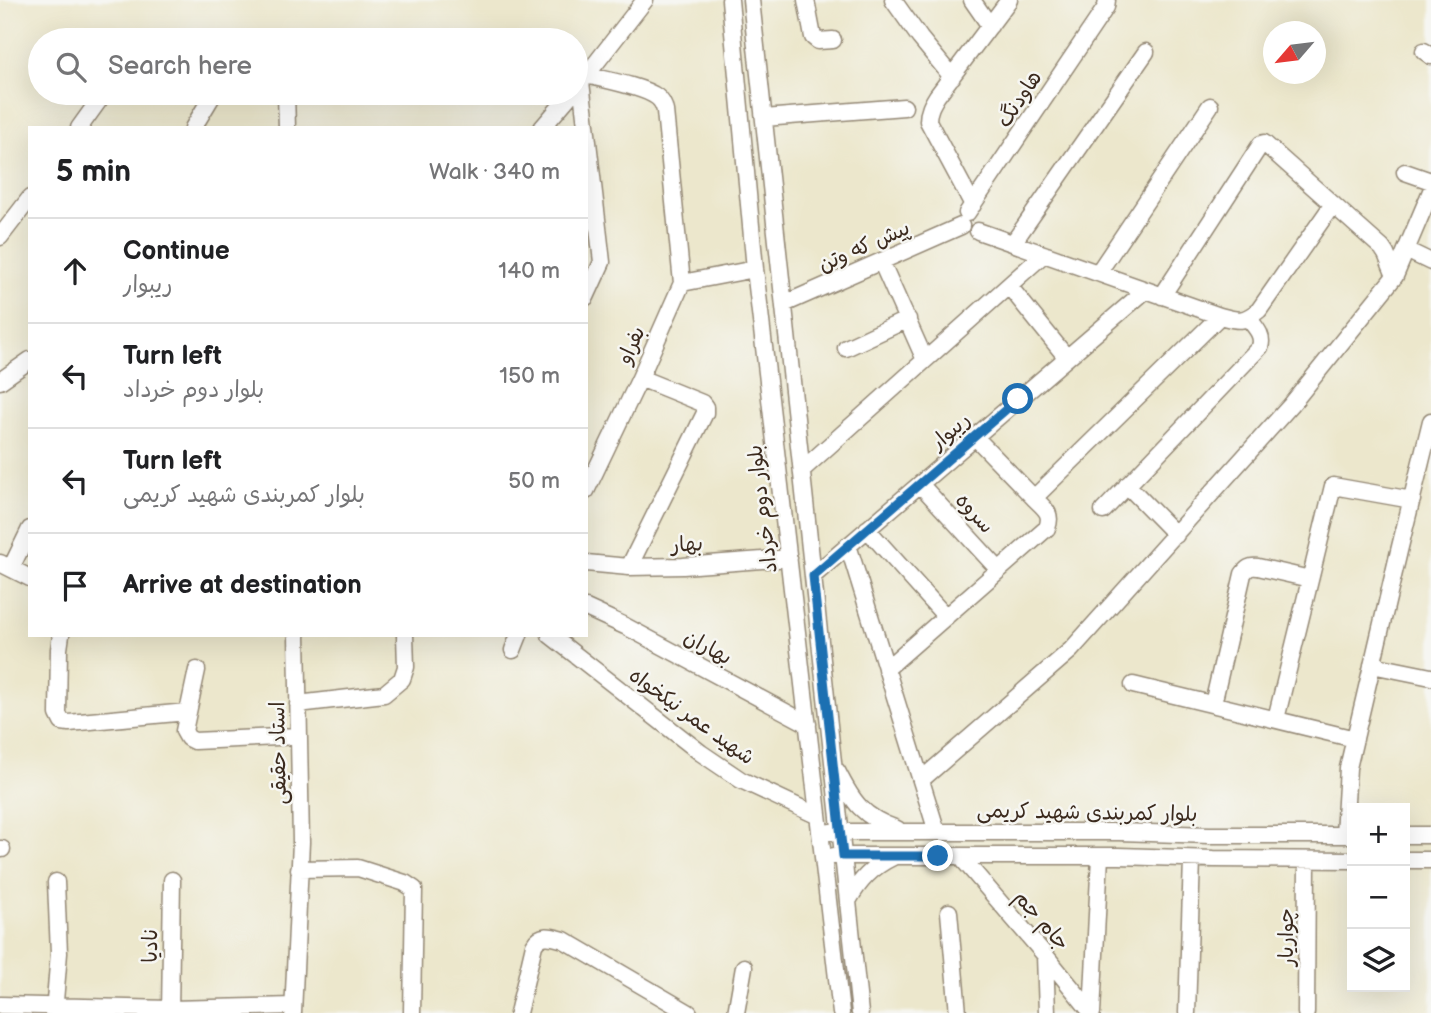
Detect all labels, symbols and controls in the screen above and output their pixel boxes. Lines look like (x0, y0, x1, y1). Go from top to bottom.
north arrow (1263, 21, 1326, 84)
search box (28, 28, 588, 105)
icon: search (52, 48, 90, 86)
text: Search here (108, 51, 252, 82)
street label: هاودنگ (991, 66, 1047, 132)
text: 5 min (56, 154, 131, 190)
text: Walk · 340 m (429, 158, 560, 186)
street label: پیش که وتن (815, 215, 914, 278)
text: Continue (123, 236, 230, 267)
icon: ahead (56, 252, 94, 290)
text: 140 m (498, 257, 560, 285)
text: ریبوار (123, 271, 172, 299)
street label: بفراو (612, 322, 651, 369)
text: Turn left (123, 341, 222, 372)
icon: left (56, 357, 94, 395)
text: 150 m (499, 362, 560, 390)
text: بلوار دوم خرداد (123, 376, 264, 404)
route start (1002, 383, 1033, 414)
street label: ریبوار (924, 407, 976, 456)
street label: بلوار دوم خرداد (742, 443, 786, 574)
text: Turn left (123, 446, 222, 477)
icon: left (56, 462, 94, 500)
text: 50 m (508, 467, 560, 495)
text: بلوار کمربندی شهید کریمی (123, 481, 365, 509)
street label: سروه (950, 488, 999, 539)
street label: بهار (668, 531, 704, 558)
icon: arrive (56, 567, 94, 605)
text: Arrive at destination (123, 570, 362, 601)
street label: بهاران (680, 625, 736, 670)
street label: شهید عمر نیکخواه (624, 663, 759, 770)
street label: استاد حقیقی (265, 701, 293, 805)
street label: بلوار کمربندی شهید کریمی (976, 798, 1198, 828)
map controls (1347, 803, 1410, 992)
button: + (1347, 803, 1410, 866)
route end (922, 840, 953, 871)
button: − (1347, 866, 1410, 929)
street label: جام جم (1007, 885, 1074, 957)
street label: چواریار (1274, 908, 1299, 968)
street label: نادیا (138, 929, 163, 963)
button: layers (1347, 929, 1410, 992)

